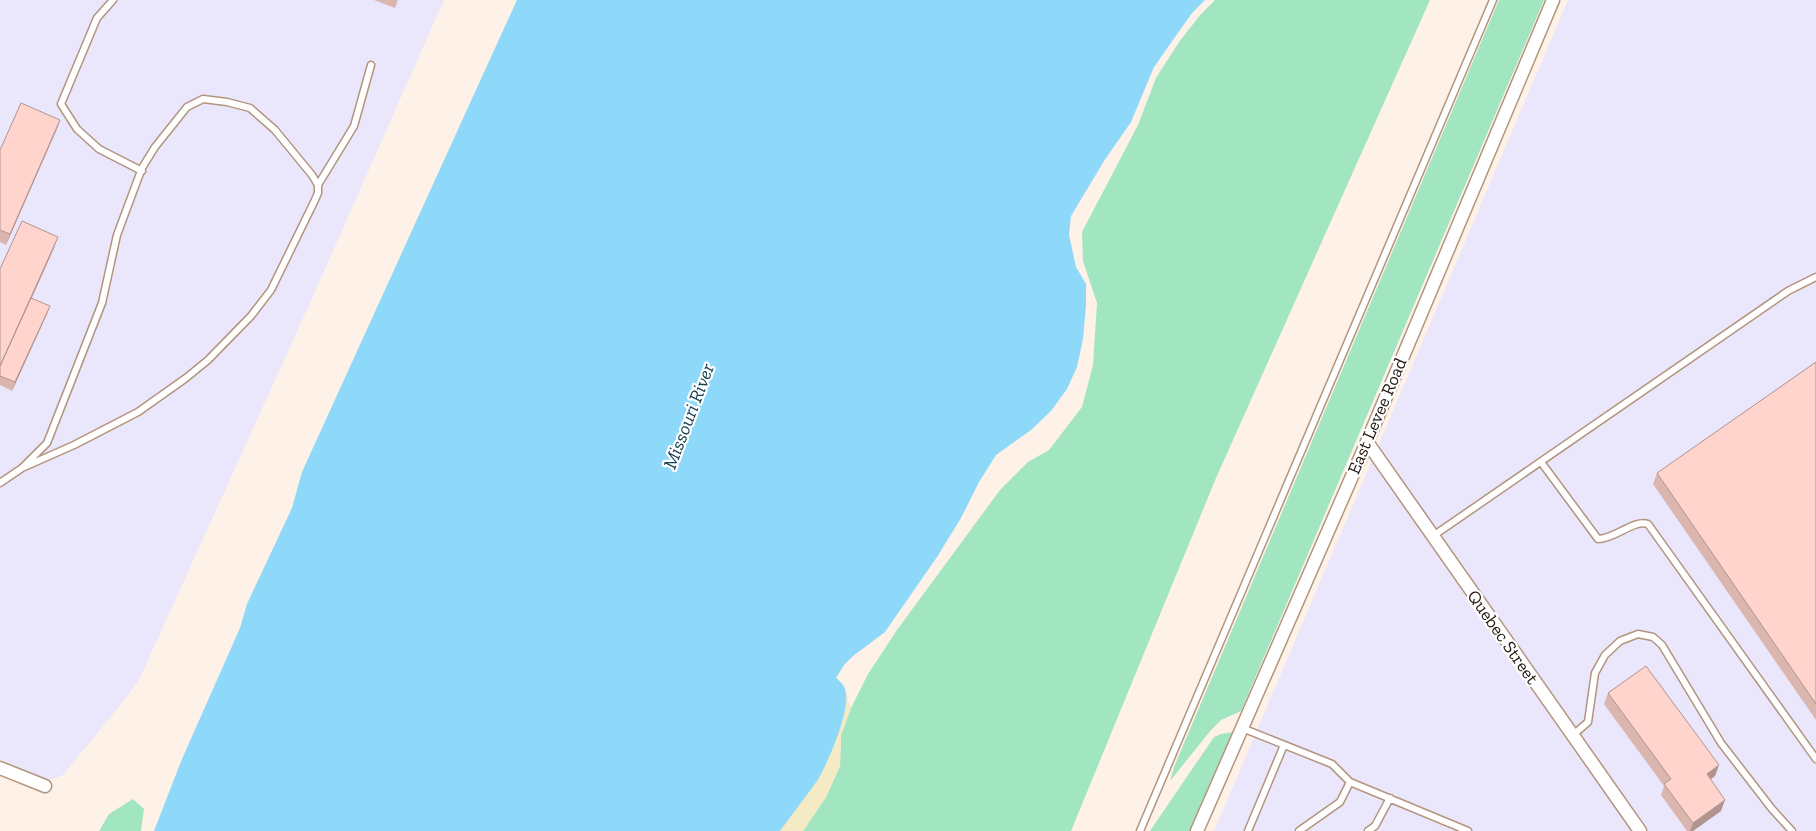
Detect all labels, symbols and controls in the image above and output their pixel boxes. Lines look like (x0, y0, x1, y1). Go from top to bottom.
street label: East Levee Road (1343, 354, 1411, 478)
water label: Missouri River (658, 360, 719, 472)
street label: Quebec Street (1463, 586, 1544, 689)

